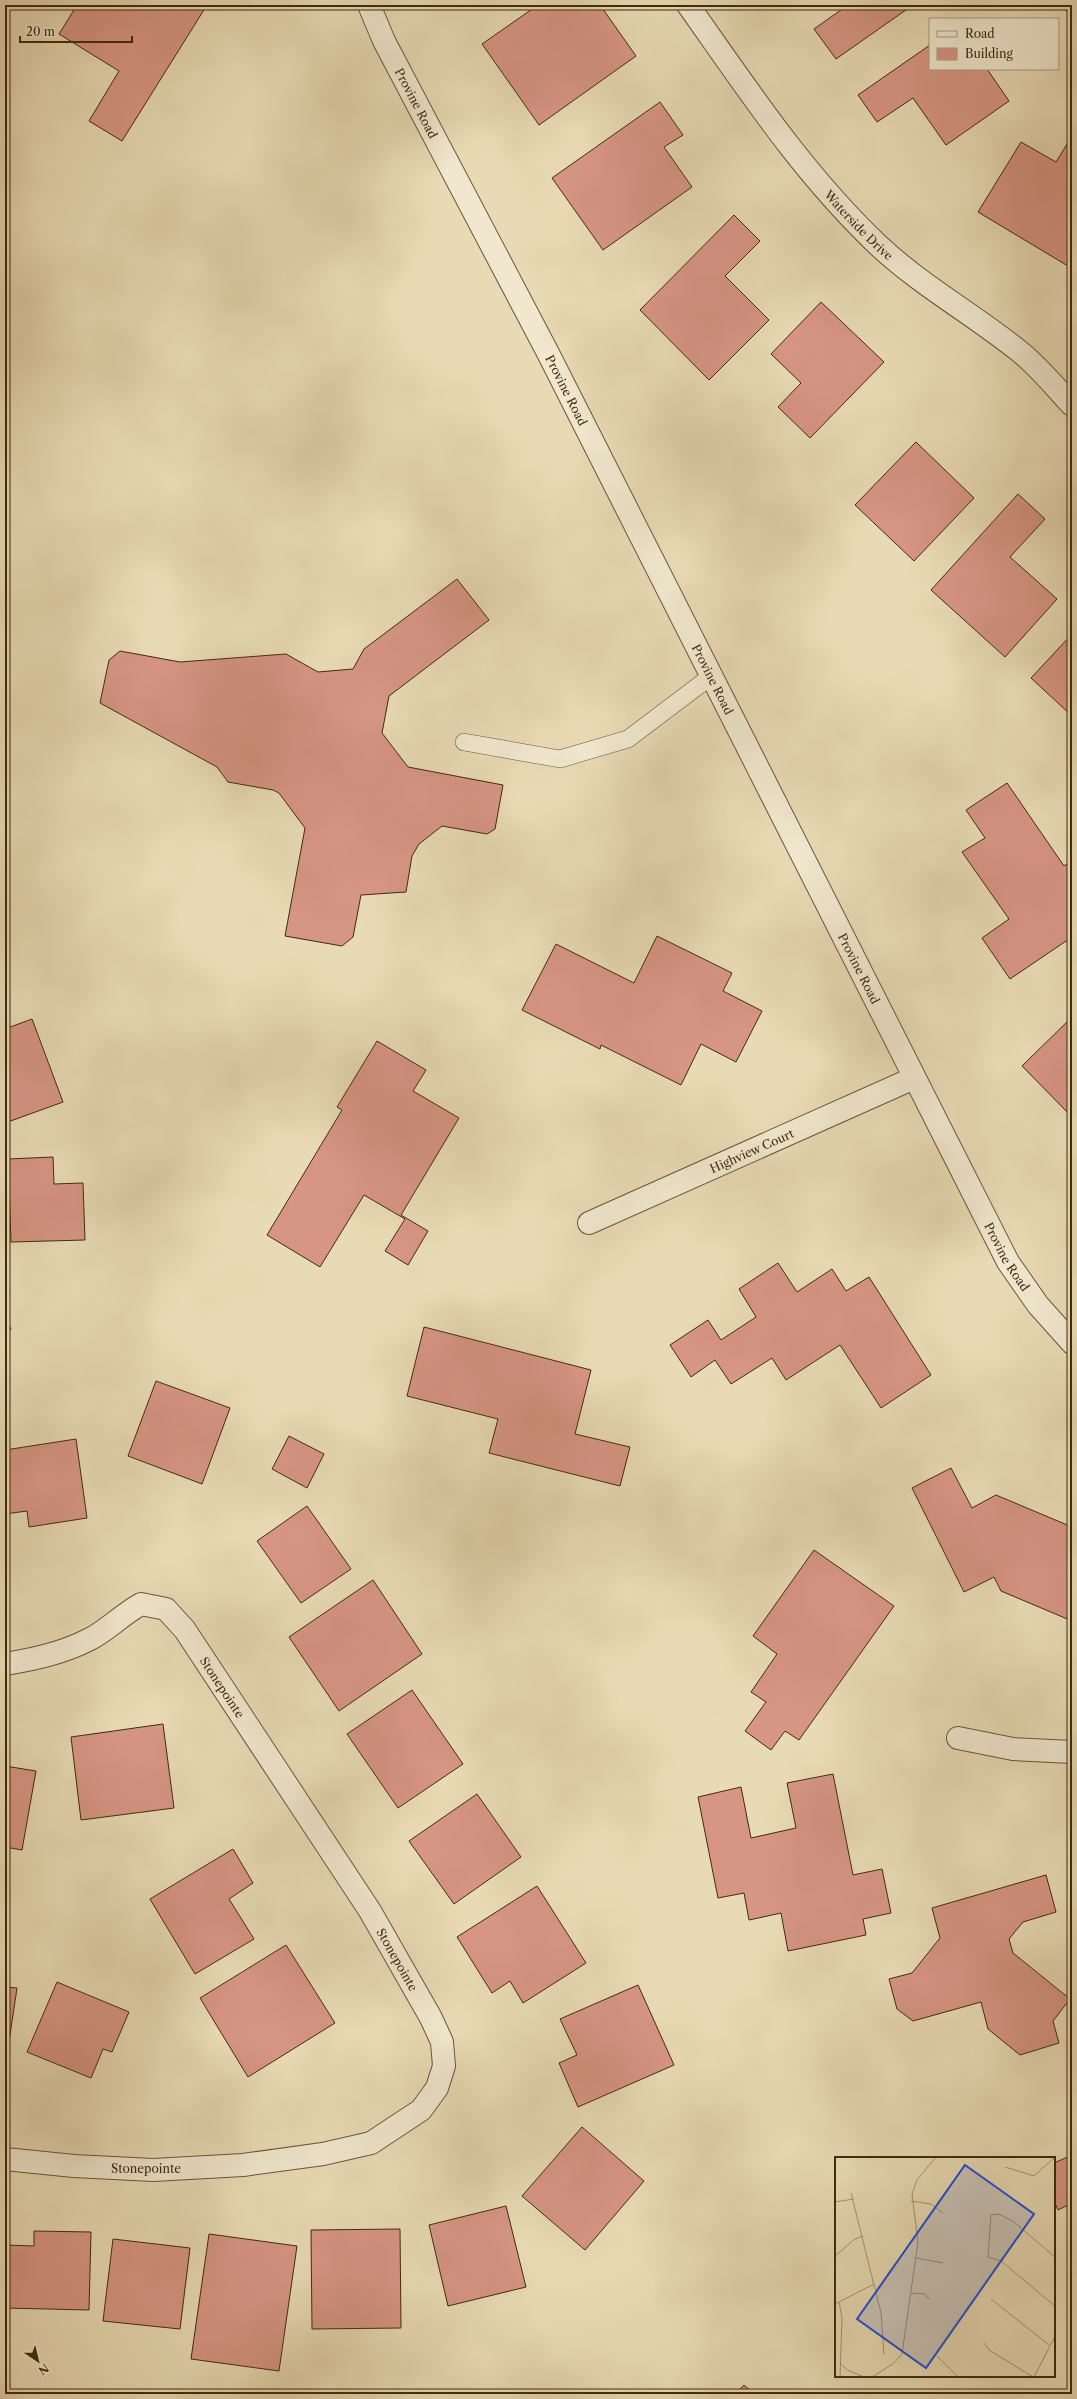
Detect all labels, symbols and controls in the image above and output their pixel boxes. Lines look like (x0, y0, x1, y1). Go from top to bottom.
scale bar (20, 18, 132, 44)
legend (929, 18, 1059, 70)
text: 20 m (26, 24, 55, 39)
text: Road (965, 26, 995, 41)
text: Building (965, 46, 1013, 61)
street label: Provine Road (392, 65, 441, 141)
street label: Waterside Drive (821, 186, 897, 263)
street label: Provine Road (543, 352, 591, 428)
street label: Provine Road (689, 641, 737, 718)
street label: Provine Road (835, 930, 884, 1007)
street label: Highview Court (707, 1125, 797, 1176)
street label: Provine Road (982, 1220, 1034, 1294)
street label: Stonepointe (197, 1654, 248, 1721)
street label: Stonepointe (374, 1925, 422, 1994)
inset map (835, 2157, 1055, 2377)
street label: Stonepointe (111, 2161, 181, 2176)
north arrow (18, 2341, 58, 2381)
text: N (35, 2361, 52, 2378)

